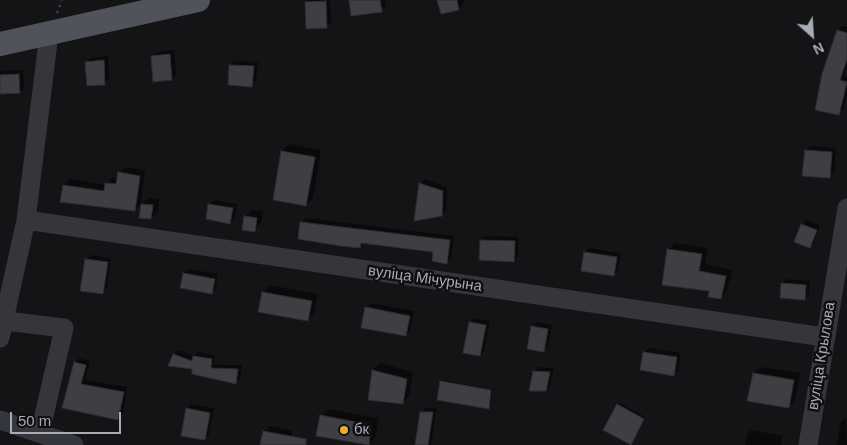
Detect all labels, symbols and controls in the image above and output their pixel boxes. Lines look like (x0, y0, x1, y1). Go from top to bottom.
north arrow (787, 10, 837, 60)
text: N (811, 39, 827, 58)
street label: вуліца Мічурына (367, 262, 483, 296)
street label: вуліца Крылова (805, 301, 839, 411)
scale bar (12, 402, 124, 434)
text: 50 m (18, 412, 51, 429)
place label: бк (354, 421, 369, 439)
marker: бк (338, 424, 350, 436)

